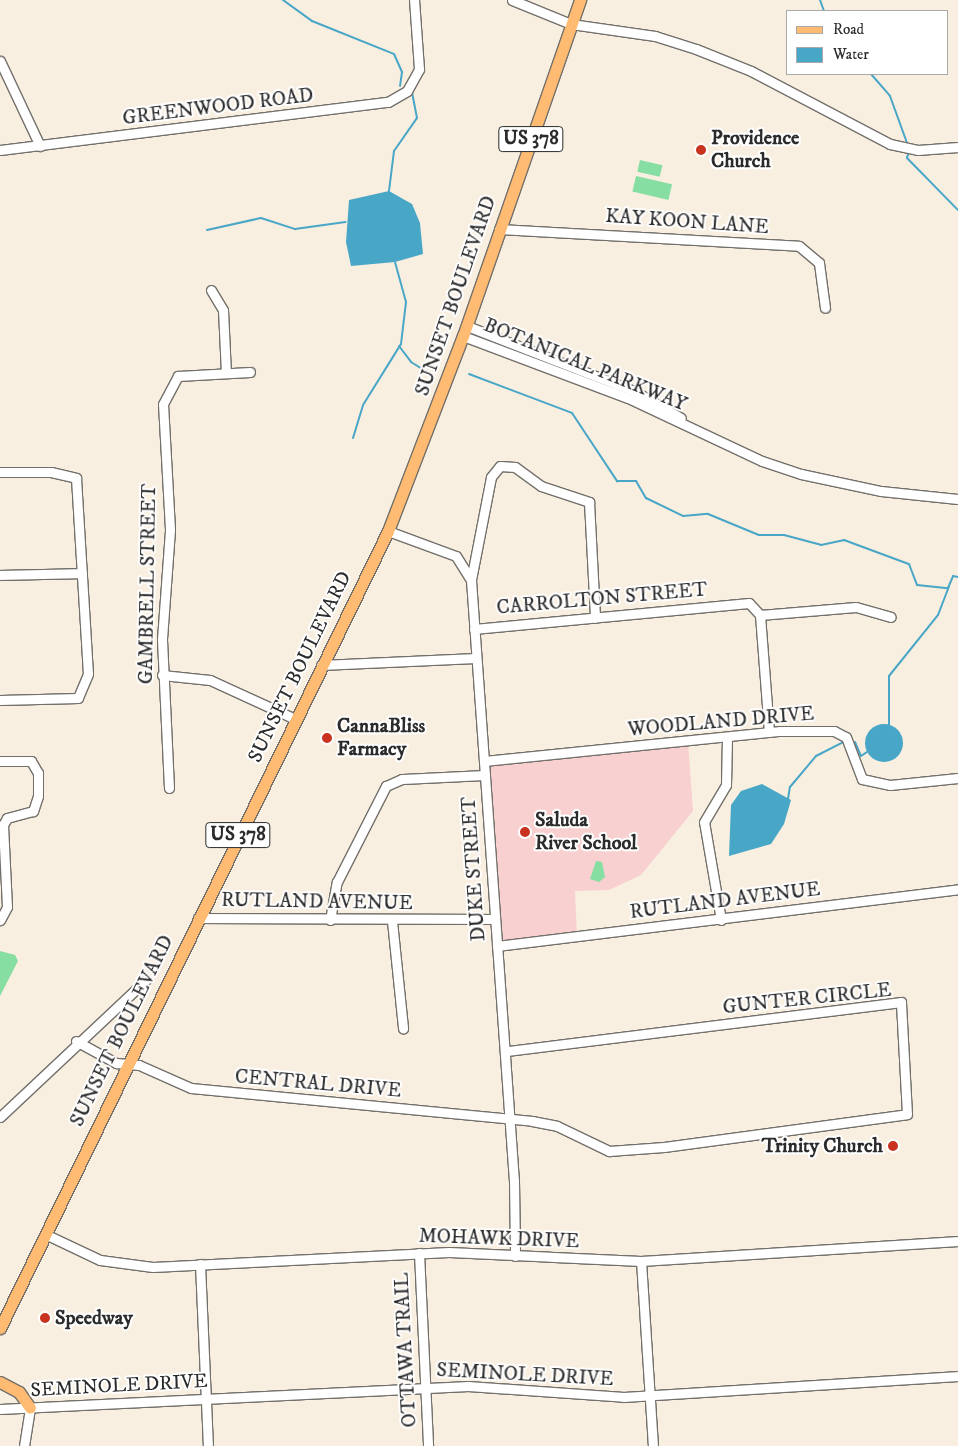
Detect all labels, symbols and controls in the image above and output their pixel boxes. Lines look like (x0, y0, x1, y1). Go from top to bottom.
legend (786, 10, 948, 75)
text: Road (833, 20, 864, 39)
text: Water (833, 45, 869, 64)
street label: GREENWOOD ROAD (121, 83, 315, 131)
road number: US 378 (497, 122, 565, 156)
place label: Providence Church (711, 126, 799, 173)
marker: Providence Church (695, 144, 707, 156)
street label: SUNSET BOULEVARD (410, 193, 502, 399)
street label: KAY KOON LANE (604, 204, 770, 240)
street label: BOTANICAL PARKWAY (480, 313, 690, 417)
street label: GAMBRELL STREET (134, 484, 162, 684)
street label: SUNSET BOULEVARD (243, 567, 357, 767)
street label: CARROLTON STREET (496, 578, 708, 620)
street label: WOODLAND DRIVE (627, 702, 815, 742)
place label: CannaBliss Farmacy (337, 714, 425, 761)
marker: CannaBliss Farmacy (321, 732, 333, 744)
street label: DUKE STREET (457, 796, 491, 942)
place label: Saluda River School (535, 808, 637, 855)
road number: US 378 (204, 818, 272, 852)
marker: Saluda River School (519, 826, 531, 838)
street label: RUTLAND AVENUE (628, 877, 822, 925)
street label: RUTLAND AVENUE (221, 888, 413, 916)
street label: SUNSET BOULEVARD (65, 931, 179, 1131)
street label: GUNTER CIRCLE (722, 978, 892, 1020)
street label: CENTRAL DRIVE (234, 1065, 402, 1103)
place label: Trinity Church (762, 1134, 883, 1158)
marker: Trinity Church (887, 1140, 899, 1152)
street label: MOHAWK DRIVE (418, 1224, 580, 1254)
street label: OTTAWA TRAIL (390, 1272, 422, 1428)
place label: Speedway (55, 1306, 133, 1330)
marker: Speedway (39, 1312, 51, 1324)
street label: SEMINOLE DRIVE (436, 1358, 614, 1392)
street label: SEMINOLE DRIVE (30, 1369, 208, 1403)

